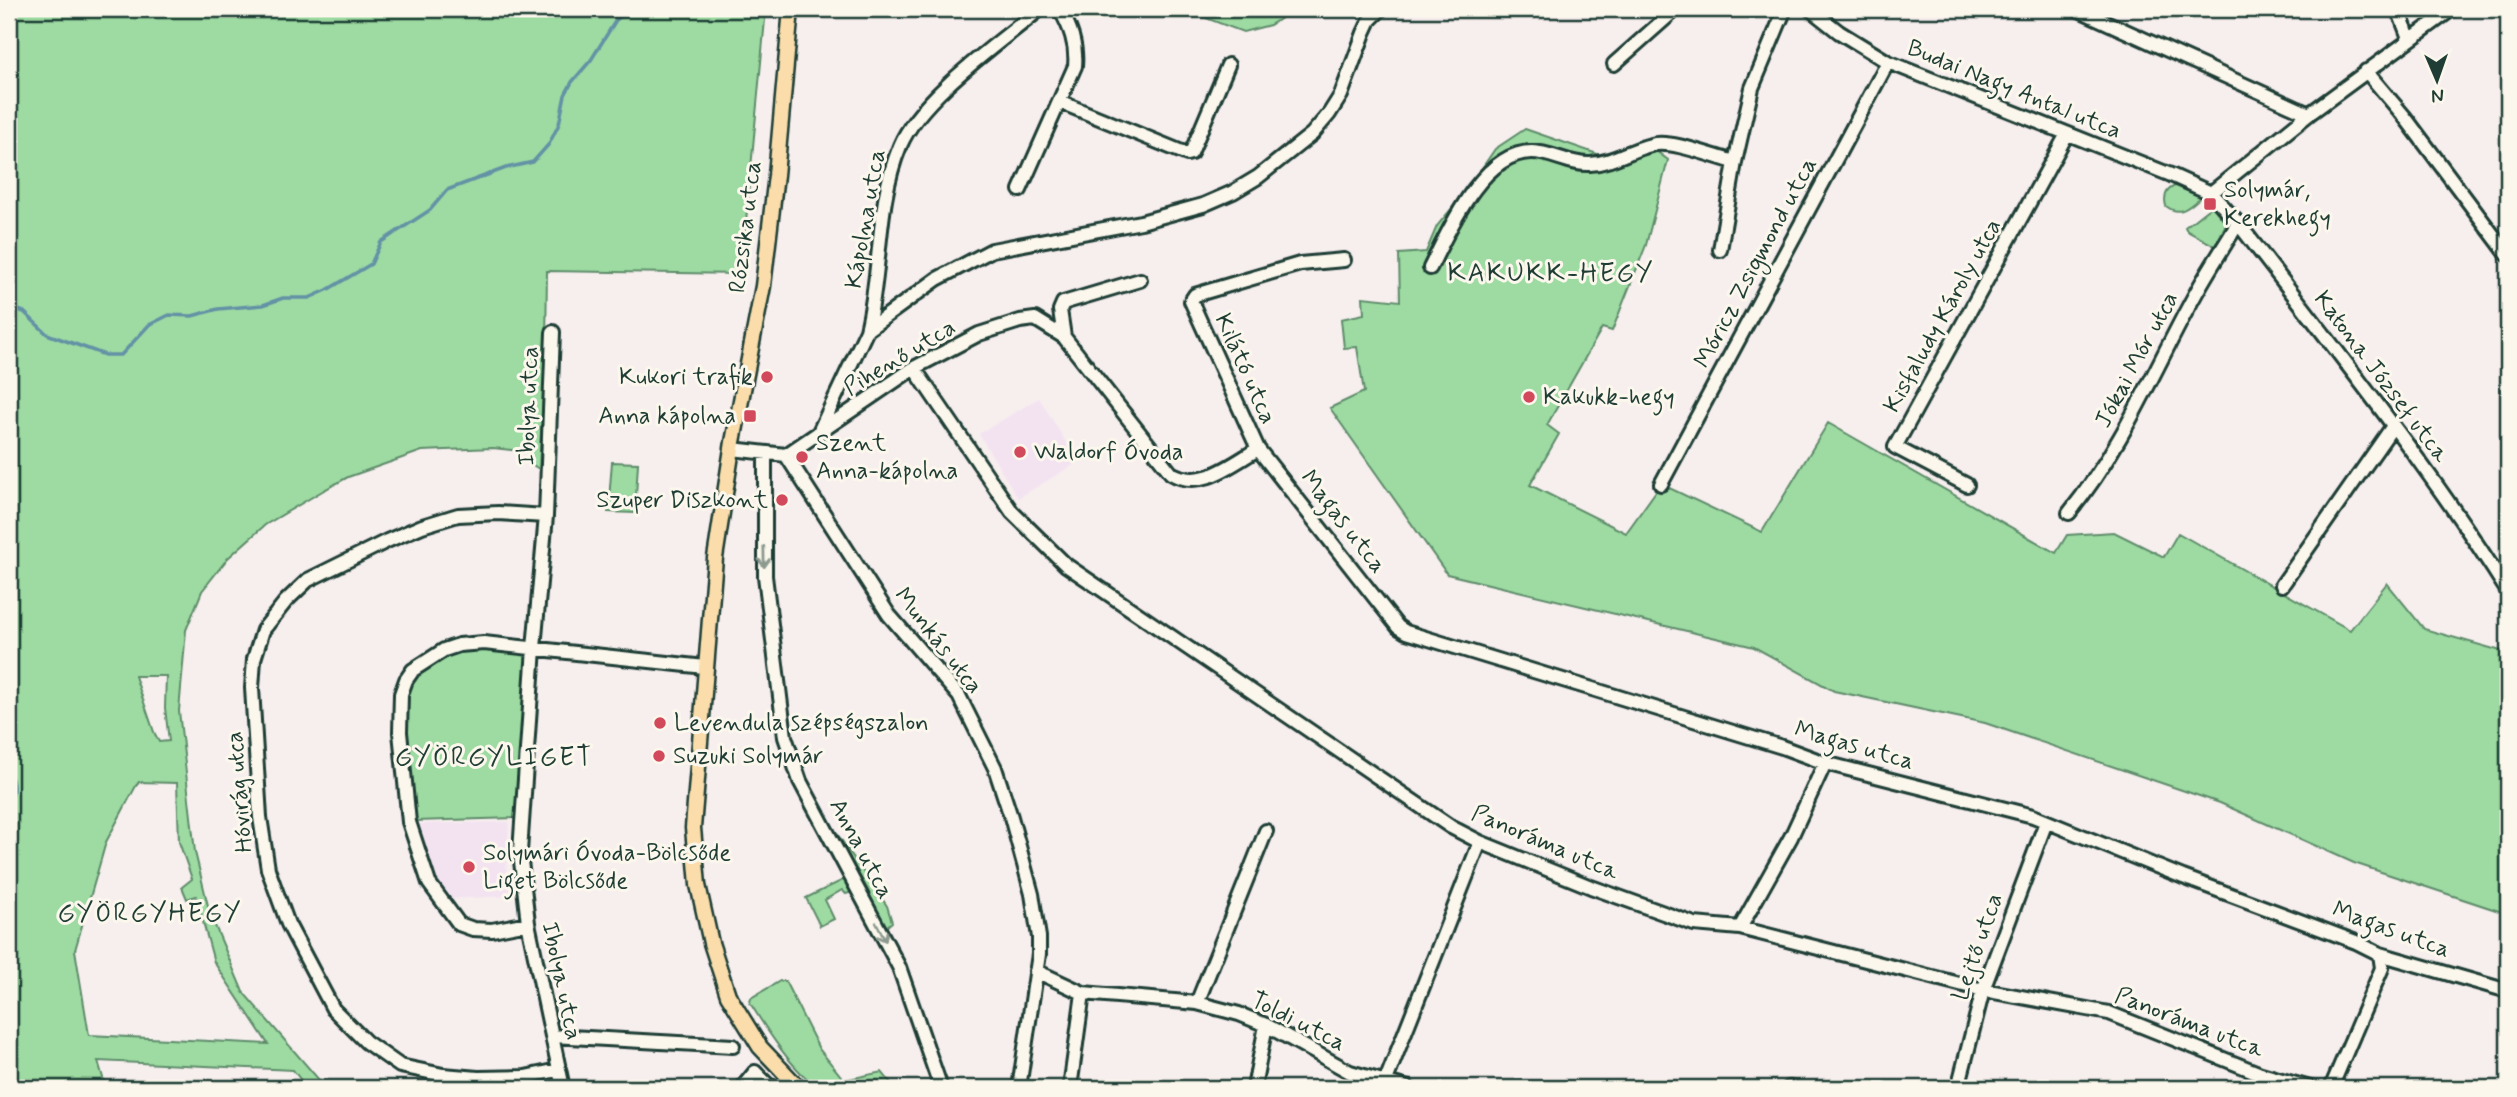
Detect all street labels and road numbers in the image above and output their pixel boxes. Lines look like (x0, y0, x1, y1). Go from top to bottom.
street label: Budai Nagy Antal utca (1901, 33, 2126, 150)
street label: Kápolna utca (838, 147, 894, 291)
street label: Móricz Zsigmond utca (1687, 152, 1826, 375)
street label: Rózsika utca (723, 159, 769, 295)
street label: Kisfaludy Károly utca (1877, 214, 2009, 418)
street label: Katona József utca (2306, 285, 2456, 469)
street label: Jókai Mór utca (2088, 287, 2186, 433)
street label: Kilátó utca (1207, 309, 1283, 429)
street label: Pihenő utca (838, 312, 962, 404)
street label: Ibolya utca (511, 346, 547, 466)
street label: Magas utca (1291, 464, 1393, 582)
street label: Munkás utca (887, 581, 989, 701)
street label: Magas utca (1790, 714, 1917, 781)
street label: Hóvirág utca (219, 730, 261, 854)
street label: Anna utca (822, 793, 900, 905)
street label: Panoráma utca (1467, 798, 1624, 888)
street label: Lejtő utca (1945, 889, 2011, 1005)
street label: Magas utca (2327, 894, 2454, 968)
street label: Ibolya utca (533, 919, 589, 1043)
street label: Panoráma utca (2110, 980, 2268, 1066)
street label: Toldi utca (1245, 985, 1351, 1059)

